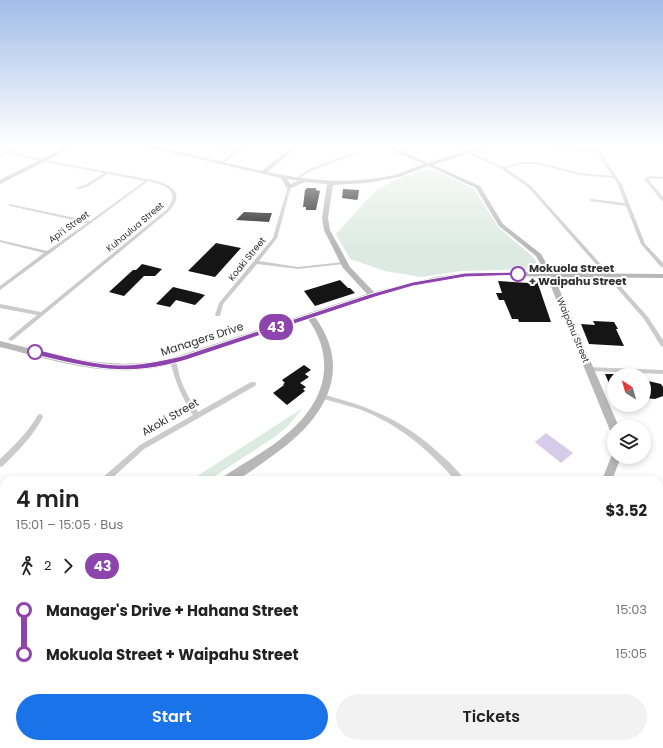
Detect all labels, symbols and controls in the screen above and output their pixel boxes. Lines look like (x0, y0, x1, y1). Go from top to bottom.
street label: Kuhaulua Street (104, 199, 166, 255)
street label: Apiʻi Street (46, 208, 92, 246)
street label: Koaki Street (226, 235, 268, 283)
place label: Mokuola Street + Waipahu Street (529, 260, 627, 289)
marker: Mokuola Street + Waipahu Street (510, 266, 526, 282)
street label: Waipahu Street (554, 296, 592, 364)
line badge: 43 (258, 314, 294, 340)
text: 43 (267, 317, 285, 337)
street label: Managers Drive (159, 318, 246, 360)
unlabelled marker (27, 344, 43, 360)
north arrow (607, 368, 651, 412)
map controls (607, 368, 651, 464)
street label: Akoki Street (138, 394, 202, 440)
button: layers (607, 420, 651, 464)
text: 4 min (16, 484, 80, 515)
text: $3.52 (606, 500, 647, 521)
text: 15:01 – 15:05 · Bus (16, 515, 123, 534)
icon: walk (16, 555, 38, 577)
icon: forward (57, 555, 79, 577)
text: 2 (44, 556, 51, 575)
text: 43 (93, 556, 111, 576)
text: Manager's Drive + Hahana Street (46, 600, 298, 621)
text: 15:03 (616, 600, 647, 619)
text: Mokuola Street + Waipahu Street (46, 644, 299, 665)
text: 15:05 (616, 644, 647, 663)
button: Start (16, 694, 328, 740)
button: Tickets (336, 694, 647, 740)

